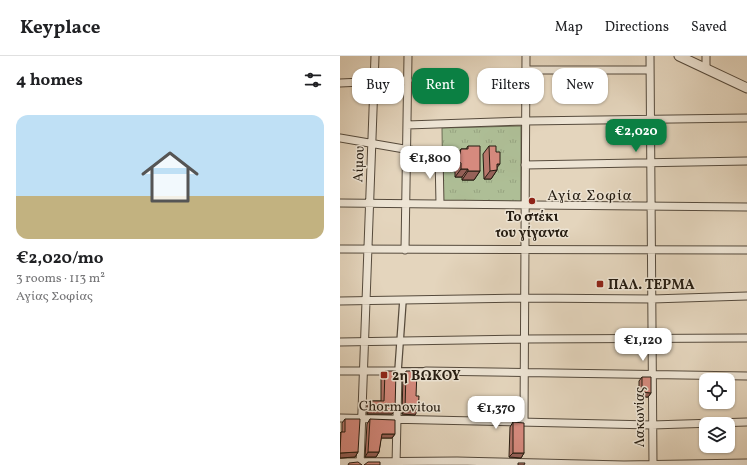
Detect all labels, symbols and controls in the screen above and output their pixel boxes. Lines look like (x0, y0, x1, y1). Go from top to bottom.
text: Keyplace (20, 15, 101, 41)
text: Map (555, 18, 583, 37)
text: Directions (605, 18, 669, 37)
text: Saved (691, 18, 727, 37)
chip: Buy (352, 68, 404, 104)
chip: Rent (412, 68, 469, 104)
chip: Filters (477, 68, 544, 104)
chip: New (552, 68, 608, 104)
text: 4 homes (16, 69, 83, 92)
icon: filters (302, 69, 324, 91)
pin: €2,020 (603, 119, 669, 153)
text: €2,020 (615, 123, 657, 141)
icon: home (134, 141, 206, 213)
street label: Αίμου (349, 145, 370, 183)
pin: €1,800 (397, 146, 463, 180)
text: €1,800 (409, 150, 451, 168)
district label: Αγία Σοφία (547, 186, 633, 207)
marker: Το στέκι του γίγαντα (527, 196, 537, 206)
place label: Το στέκι του γίγαντα (495, 208, 569, 243)
text: €2,020/mo (16, 247, 103, 270)
text: 3 rooms · 113 m² (16, 270, 105, 288)
place label: ΠΑΛ. ΤΕΡΜΑ (608, 276, 695, 295)
marker: ΠΑΛ. ΤΕΡΜΑ (595, 279, 605, 289)
text: Αγίας Σοφίας (16, 288, 93, 306)
pin: €1,120 (610, 328, 676, 362)
text: €1,120 (624, 332, 662, 350)
place label: 2η ΒΩΚΟΥ (392, 367, 461, 386)
marker: 2η ΒΩΚΟΥ (379, 370, 389, 380)
map controls (699, 373, 735, 453)
button: locate (699, 373, 735, 409)
street label: Λακωνίας (631, 387, 650, 447)
pin: €1,370 (463, 396, 529, 430)
street label: Chormovitou (359, 397, 441, 418)
text: €1,370 (477, 400, 515, 418)
button: layers (699, 417, 735, 453)

